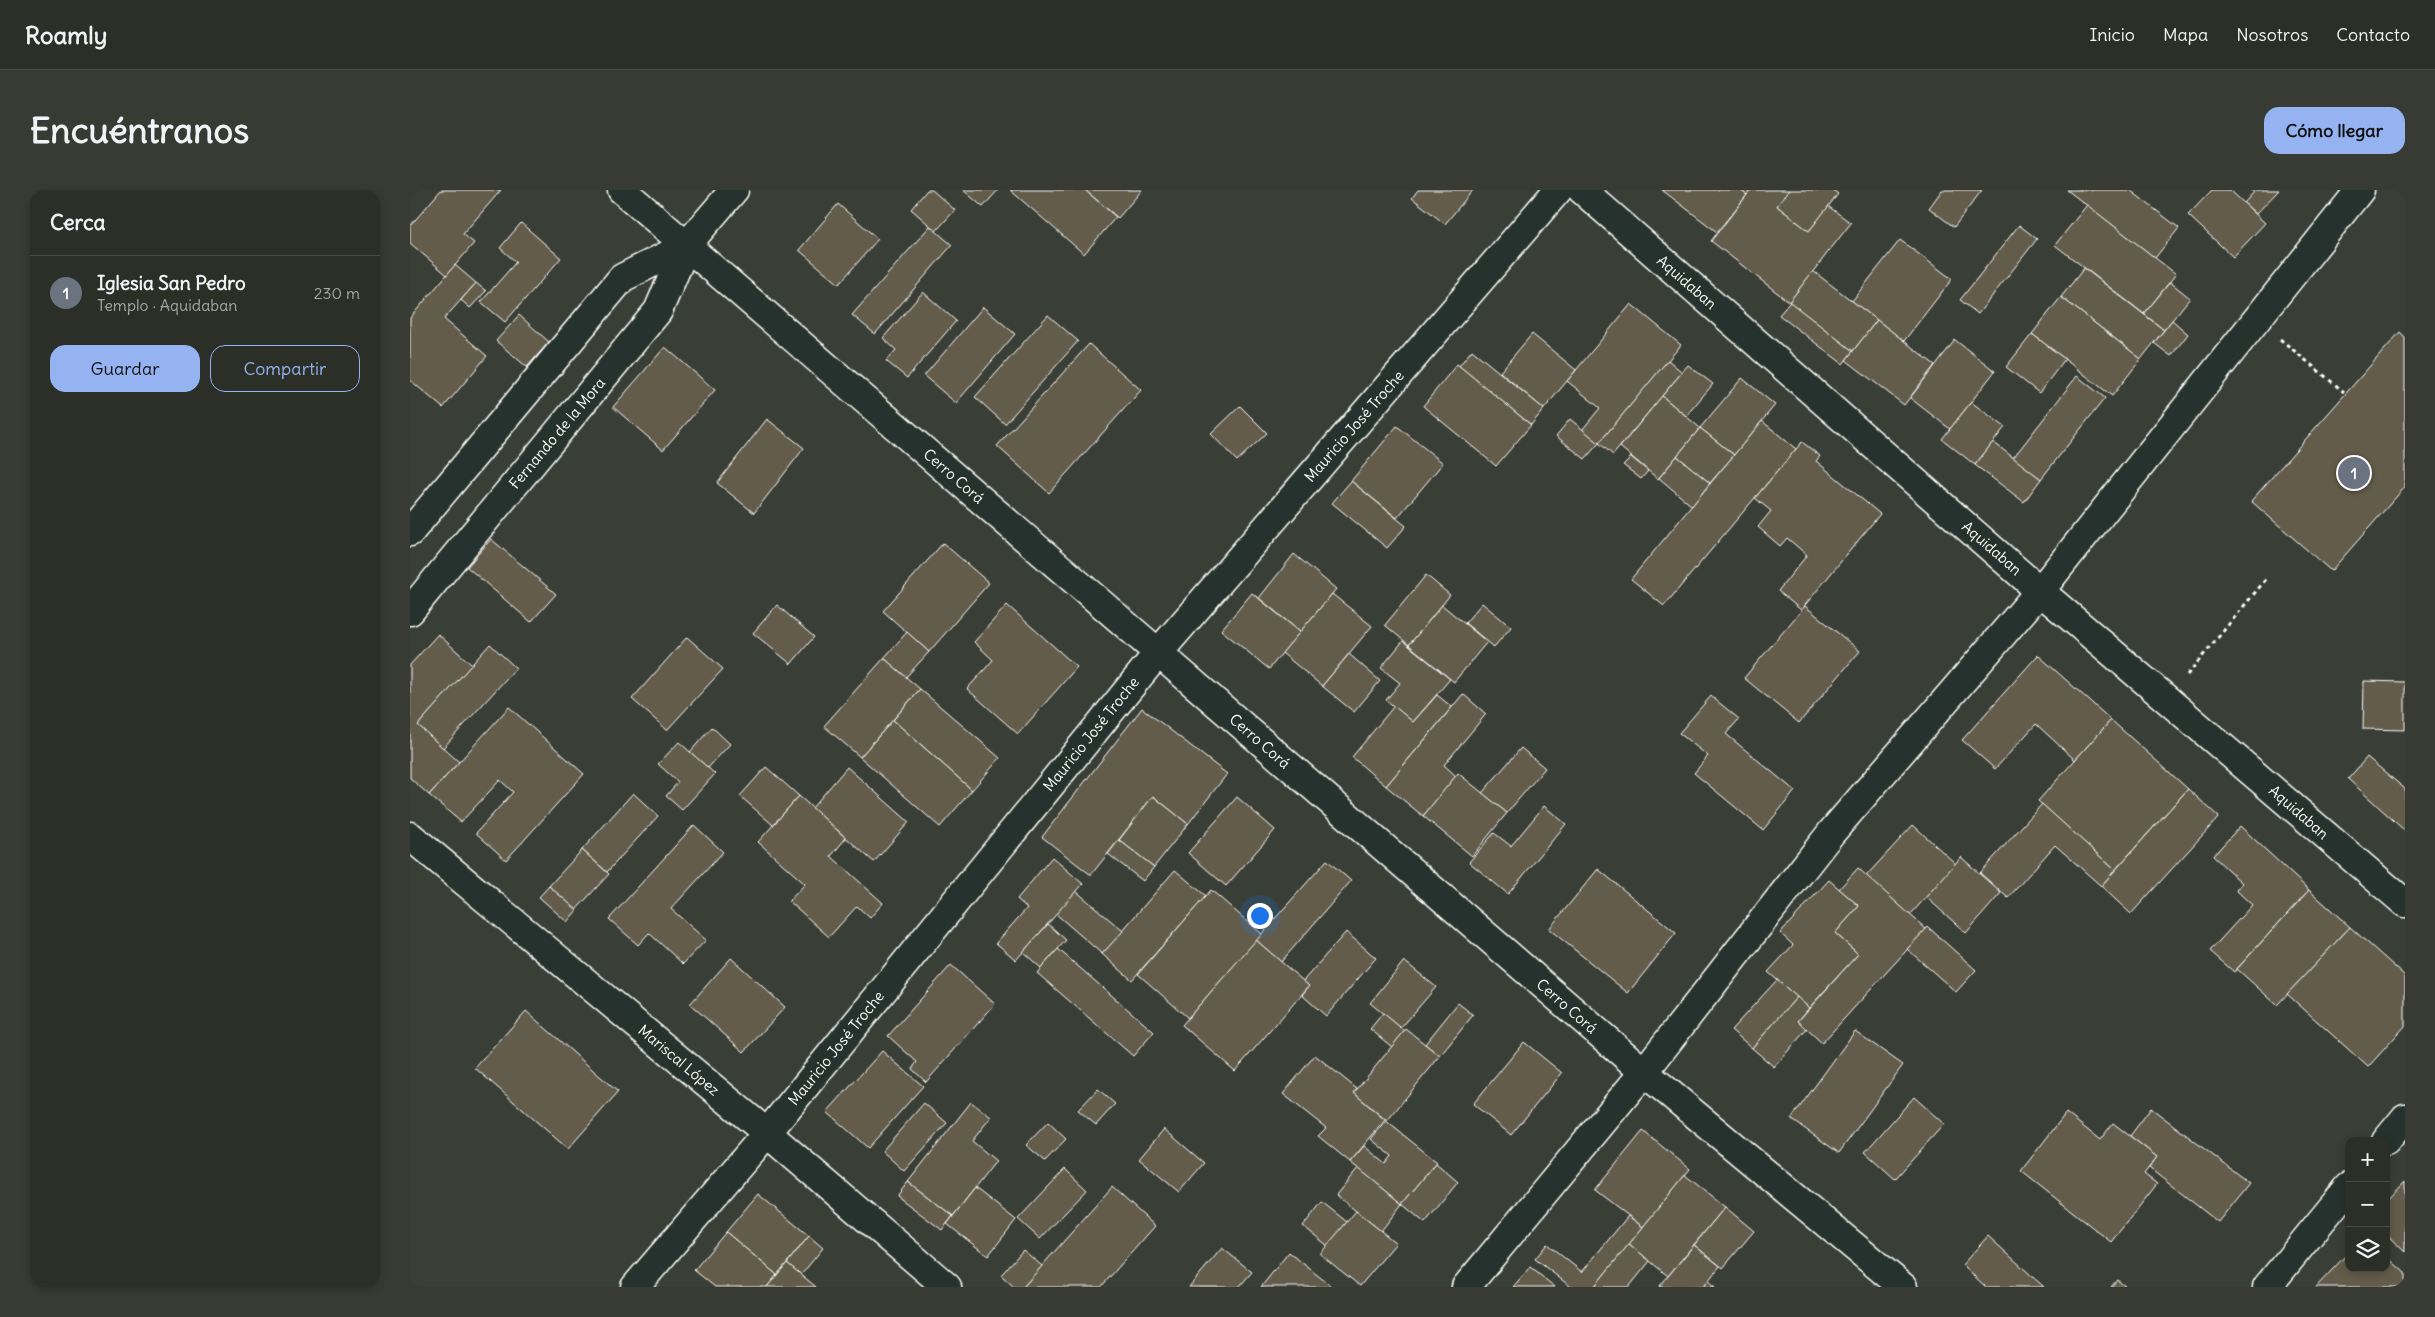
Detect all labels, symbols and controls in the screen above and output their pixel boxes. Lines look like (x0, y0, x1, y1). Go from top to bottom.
text: Roamly (25, 20, 107, 50)
text: Inicio (2089, 23, 2135, 46)
text: Mapa (2163, 23, 2208, 46)
text: Nosotros (2236, 23, 2308, 46)
text: Contacto (2336, 23, 2410, 46)
button: Cómo llegar (2264, 107, 2405, 154)
text: Encuéntranos (30, 108, 249, 152)
text: Cerca (50, 209, 105, 236)
street label: Aquidaban (1653, 251, 1721, 313)
text: Iglesia San Pedro (97, 271, 246, 295)
text: 1 (63, 283, 69, 303)
text: 230 m (314, 283, 360, 303)
text: Templo · Aquidaban (97, 295, 238, 315)
button: Guardar (50, 345, 200, 392)
button: Compartir (210, 345, 360, 392)
street label: Mauricio José Troche (1300, 366, 1408, 486)
street label: Fernando de la Mora (505, 373, 609, 493)
street label: Cerro Corá (920, 444, 989, 508)
pin: 1 (2338, 454, 2370, 492)
street label: Aquidaban (1958, 517, 2026, 579)
street label: Mauricio José Troche (1039, 673, 1143, 795)
street label: Cerro Corá (1226, 709, 1295, 773)
street label: Aquidaban (2265, 781, 2333, 843)
your location (1247, 903, 1273, 929)
street label: Cerro Corá (1533, 974, 1602, 1038)
street label: Mauricio José Troche (784, 987, 888, 1109)
street label: Mariscal López (635, 1021, 723, 1099)
map controls (2345, 1137, 2390, 1272)
button: + (2345, 1137, 2390, 1182)
button: − (2345, 1182, 2390, 1227)
button: layers (2345, 1227, 2390, 1272)

